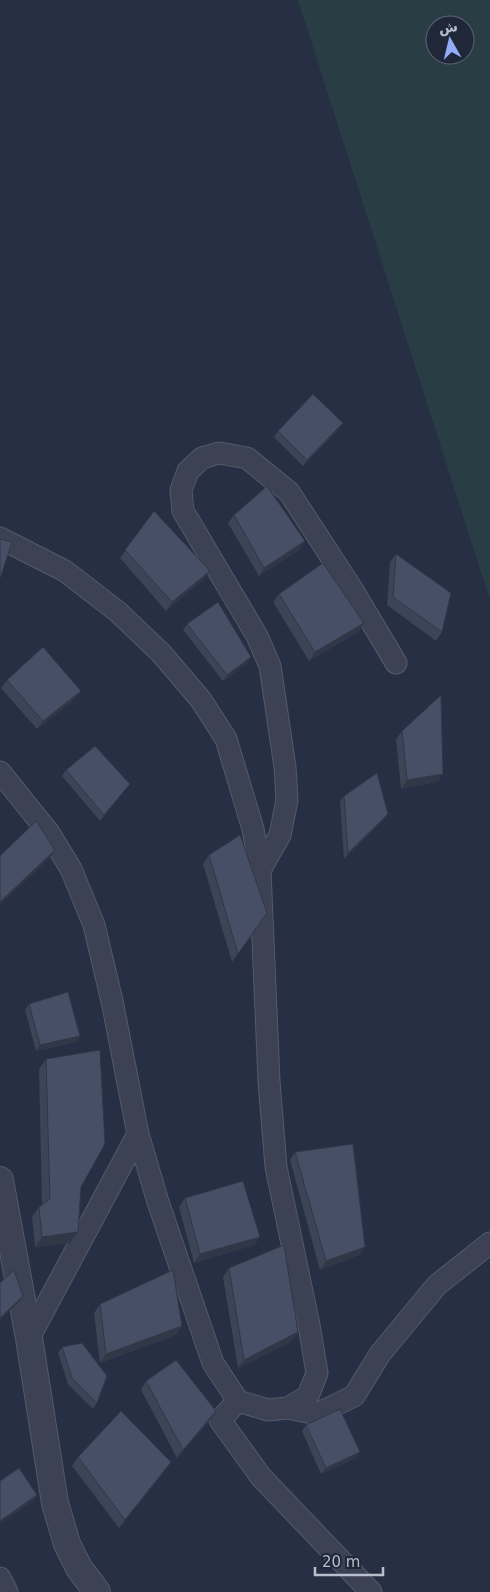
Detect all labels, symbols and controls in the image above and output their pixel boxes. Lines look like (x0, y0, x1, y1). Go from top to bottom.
north arrow (425, 15, 475, 65)
text: ش (438, 18, 459, 36)
scale bar (315, 1544, 382, 1576)
text: 20 m (322, 1553, 360, 1571)

